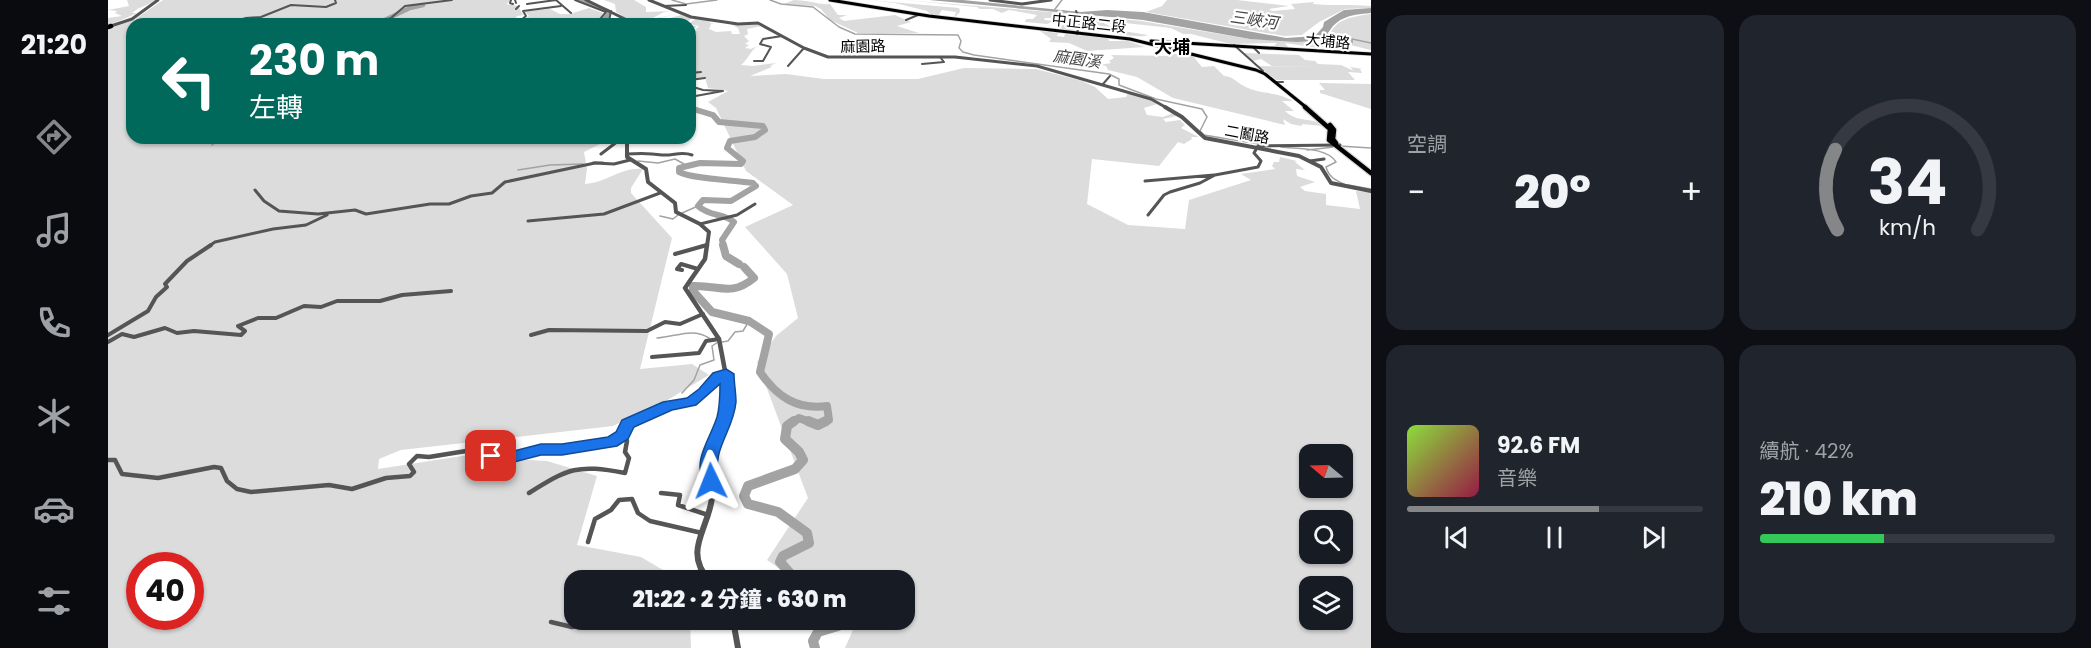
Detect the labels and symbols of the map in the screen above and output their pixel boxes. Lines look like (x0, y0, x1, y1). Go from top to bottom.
water label: 三峽河 (1229, 5, 1282, 35)
street label: 中正路二段 (1051, 9, 1127, 37)
street label: 大埔路 (1305, 29, 1351, 53)
district label: 大埔 (1154, 34, 1190, 59)
street label: 麻園路 (840, 35, 886, 57)
water label: 麻園溪 (1052, 44, 1104, 74)
street label: 二鬮路 (1223, 120, 1271, 148)
pin (465, 430, 516, 481)
north arrow (1299, 444, 1353, 498)
position arrow (679, 449, 743, 513)
speed limit sign: 40 (126, 552, 204, 630)

